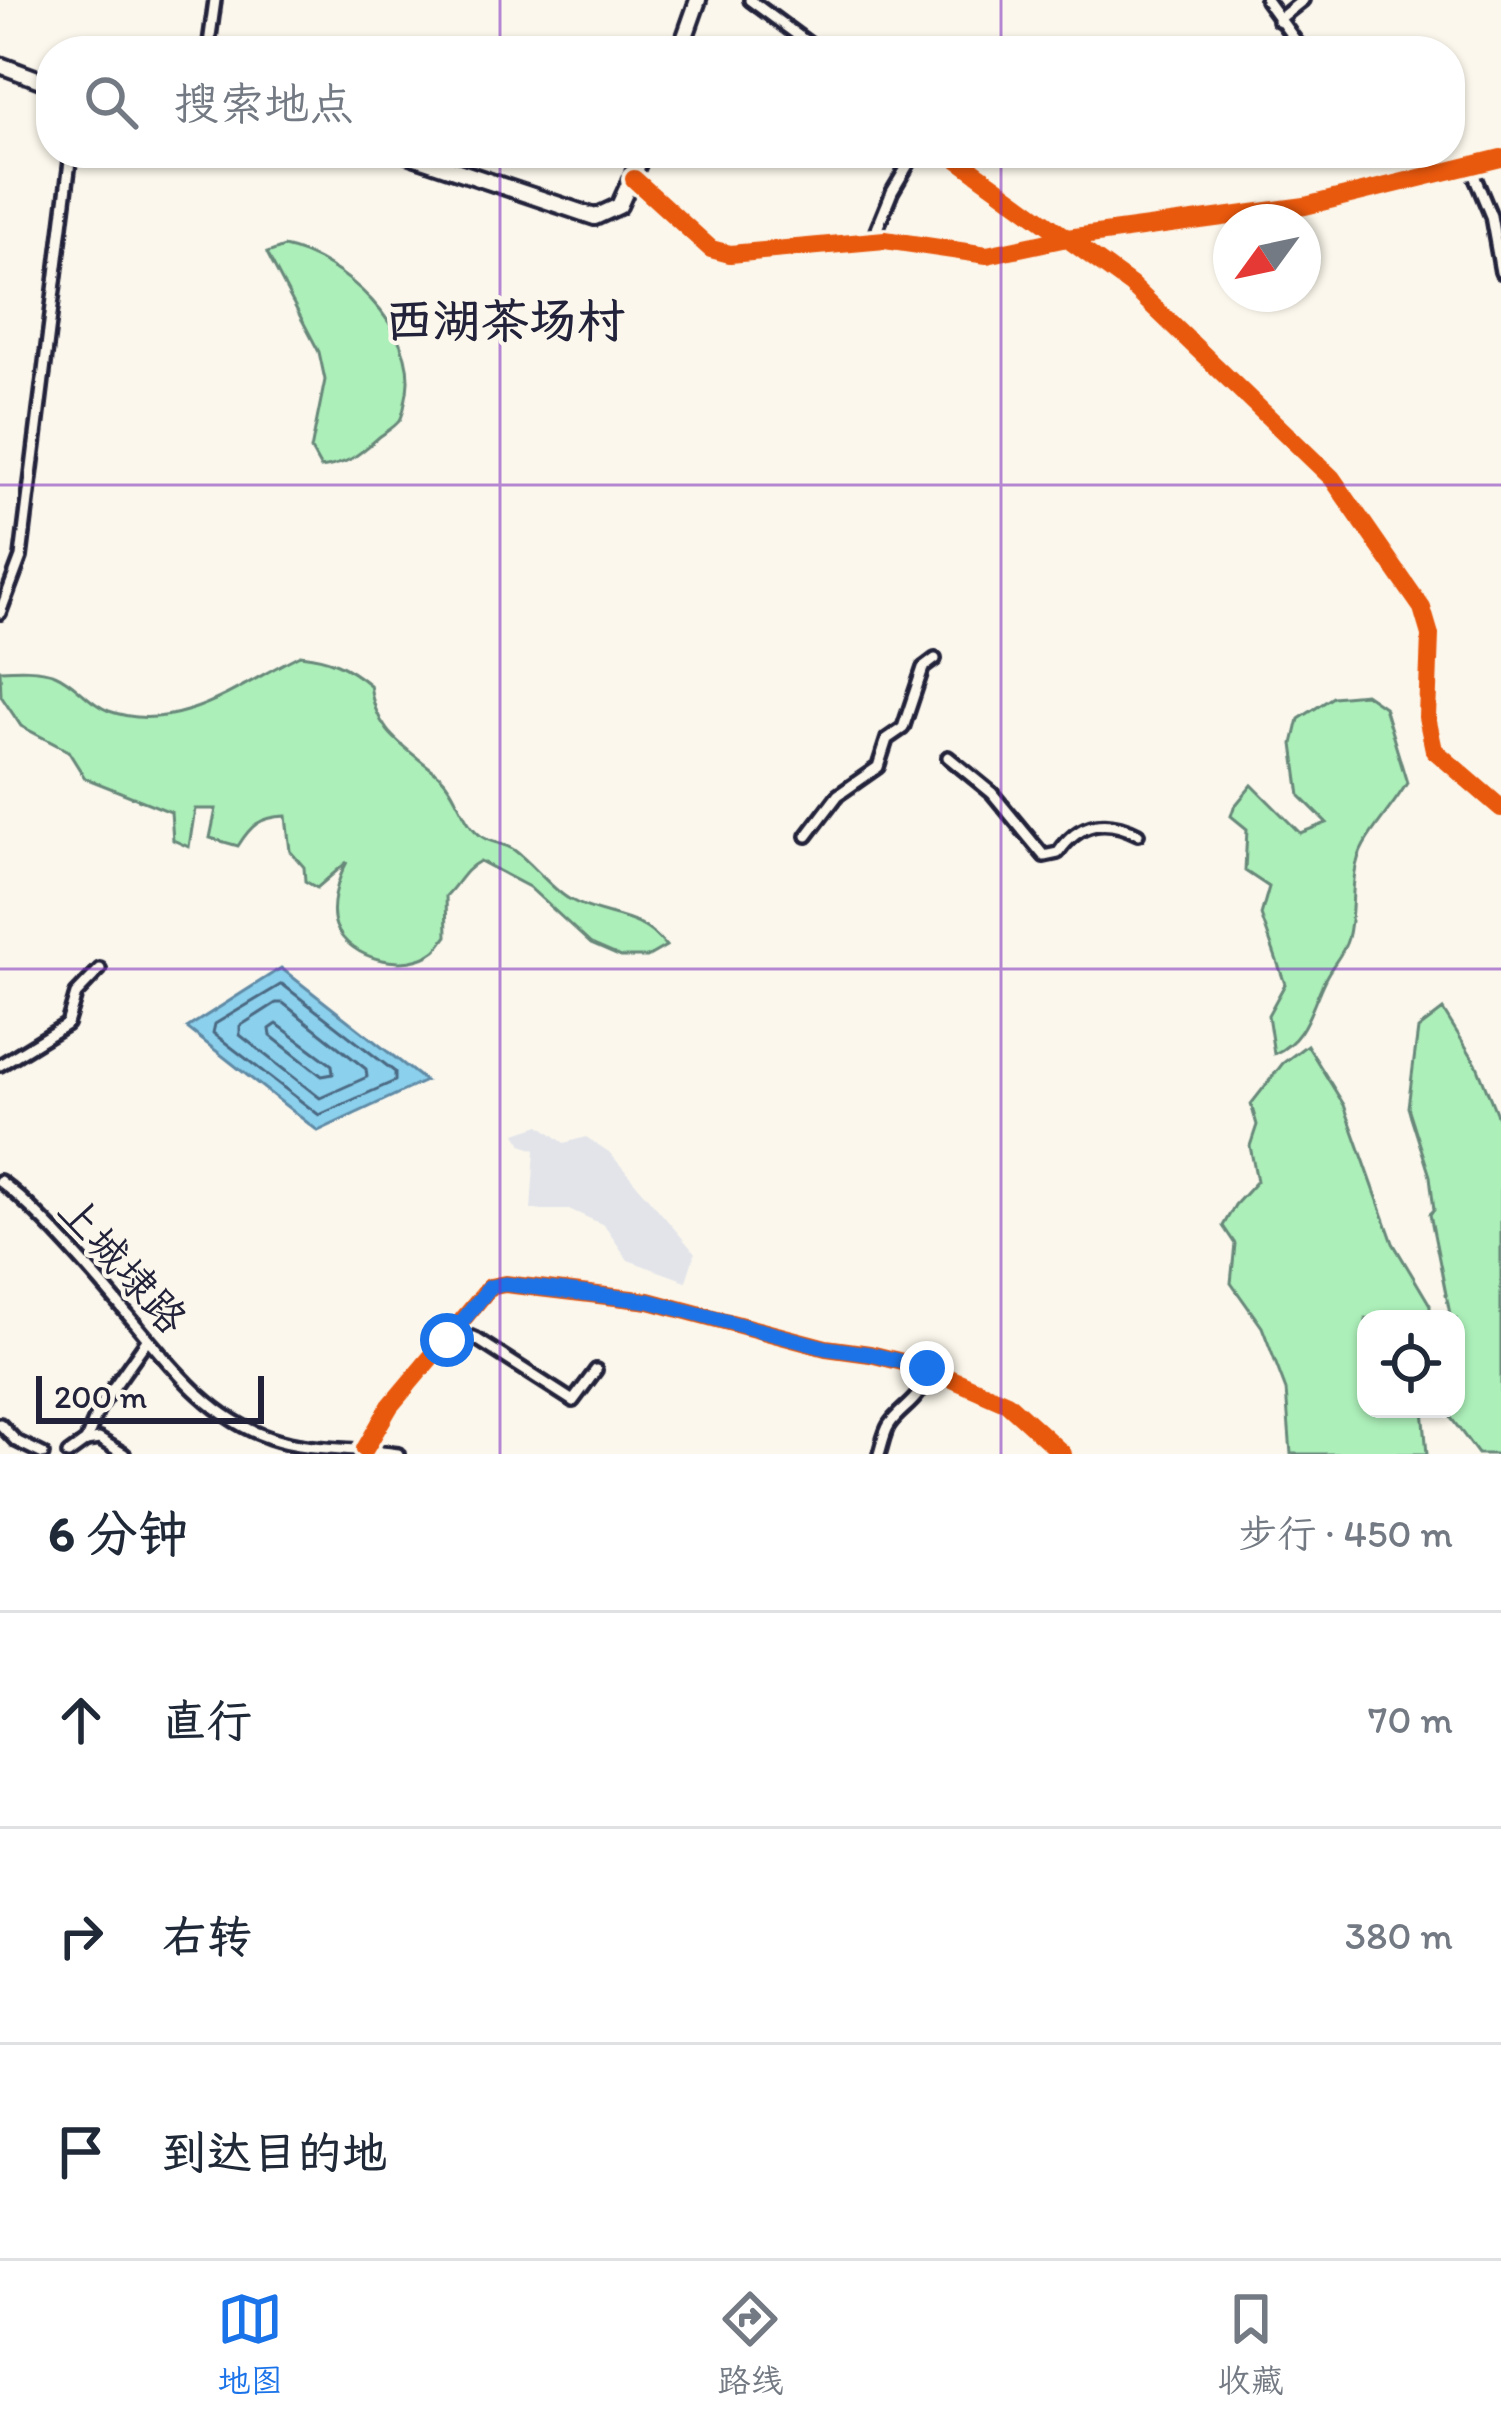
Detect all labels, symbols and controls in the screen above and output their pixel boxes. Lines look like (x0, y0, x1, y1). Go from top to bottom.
search box (36, 36, 1465, 168)
icon: search (78, 69, 144, 135)
text: 搜索地点 (174, 76, 354, 130)
north arrow (1213, 204, 1321, 312)
district label: 西湖茶场村 (385, 291, 625, 349)
street label: 上城埭路 (47, 1185, 198, 1344)
map controls (1357, 1310, 1465, 1418)
button: locate (1357, 1310, 1465, 1418)
route start (420, 1313, 474, 1367)
route end (900, 1341, 954, 1395)
scale bar (36, 1370, 264, 1423)
text: 200 m (54, 1377, 147, 1416)
text: 6 分钟 (48, 1503, 188, 1564)
text: 步行 · 450 m (1239, 1510, 1453, 1557)
icon: ahead (48, 1687, 114, 1753)
text: 直行 (162, 1693, 252, 1747)
text: 70 m (1368, 1696, 1453, 1743)
icon: right (48, 1903, 114, 1969)
text: 右转 (162, 1909, 252, 1963)
text: 380 m (1345, 1912, 1453, 1959)
icon: arrive (48, 2119, 114, 2185)
text: 到达目的地 (162, 2125, 387, 2179)
tab: 地图 (217, 2286, 283, 2401)
tab: 路线 (717, 2286, 783, 2401)
tab: 收藏 (1218, 2286, 1284, 2401)

